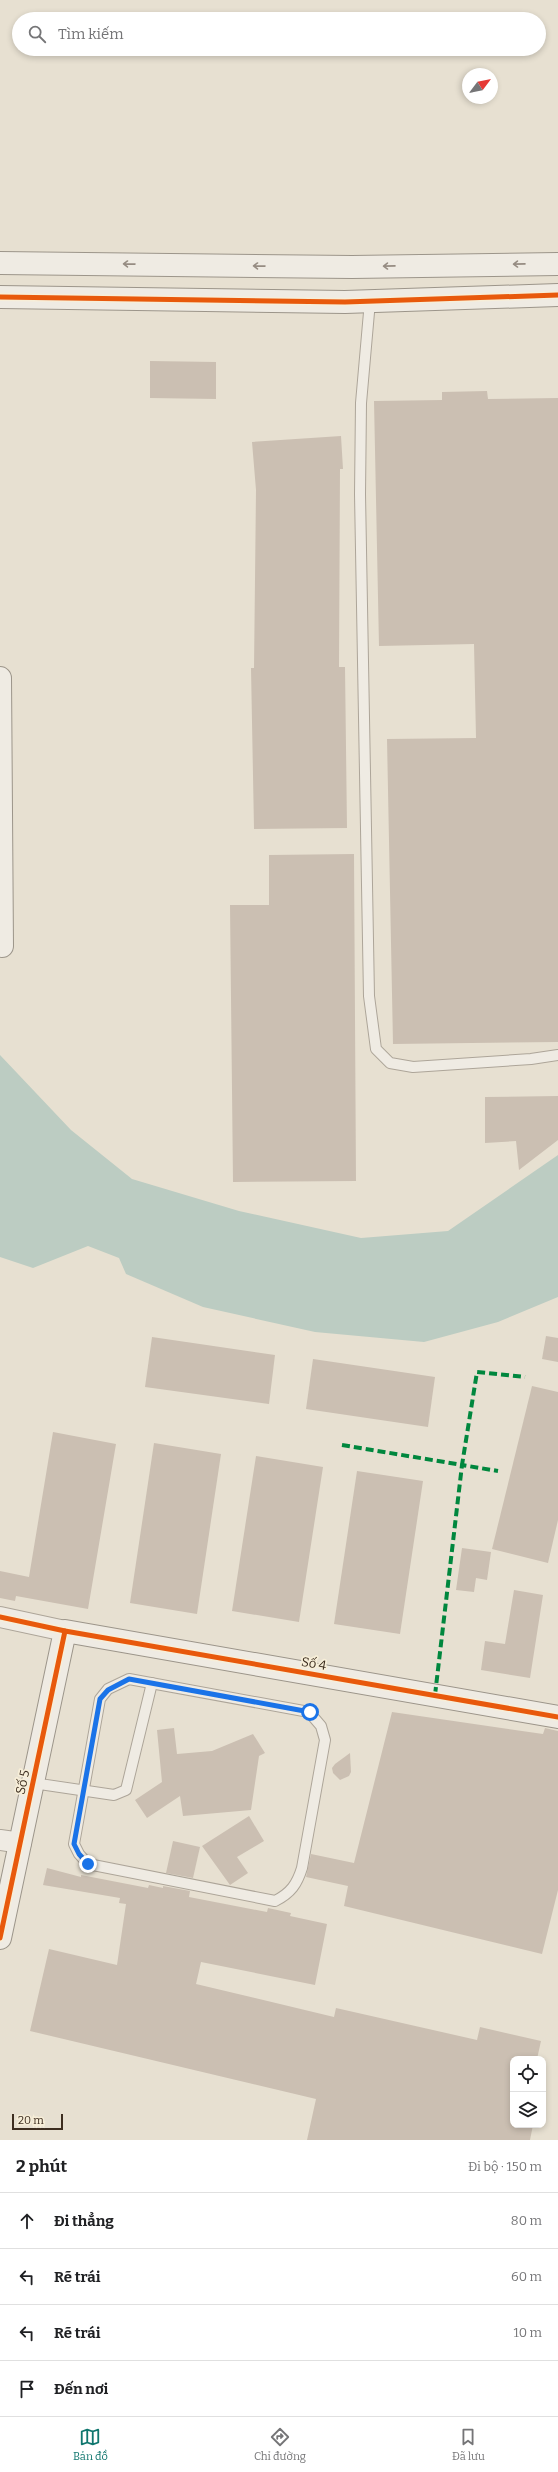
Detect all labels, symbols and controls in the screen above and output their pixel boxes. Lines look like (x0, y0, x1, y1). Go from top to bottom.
search box (12, 12, 546, 56)
icon: search (26, 23, 48, 45)
text: Tìm kiếm (58, 25, 123, 43)
north arrow (462, 68, 498, 104)
one-way arrow (123, 260, 136, 268)
one-way arrow (513, 260, 526, 268)
one-way arrow (253, 262, 266, 270)
one-way arrow (383, 262, 396, 270)
street label: Số 4 (300, 1654, 328, 1673)
route start (301, 1703, 319, 1721)
street label: Số 5 (13, 1768, 32, 1796)
route end (79, 1855, 97, 1873)
map controls (510, 2056, 546, 2128)
button: locate (510, 2056, 546, 2092)
button: layers (510, 2092, 546, 2128)
scale bar (12, 2112, 63, 2131)
text: 20 m (18, 2114, 44, 2127)
text: 2 phút (16, 2156, 67, 2177)
text: Đi bộ · 150 m (468, 2159, 542, 2174)
icon: ahead (16, 2210, 38, 2232)
text: Đi thẳng (54, 2212, 114, 2230)
text: 80 m (511, 2213, 542, 2228)
icon: left (16, 2266, 38, 2288)
text: Rẽ trái (54, 2268, 100, 2286)
text: 60 m (511, 2269, 542, 2284)
icon: left (16, 2322, 38, 2344)
text: Rẽ trái (54, 2324, 100, 2342)
text: 10 m (513, 2325, 542, 2340)
icon: arrive (16, 2378, 38, 2400)
text: Đến nơi (54, 2380, 108, 2398)
tab: Bản đồ (73, 2426, 108, 2463)
tab: Chỉ đường (254, 2426, 306, 2463)
tab: Đã lưu (452, 2426, 485, 2463)

